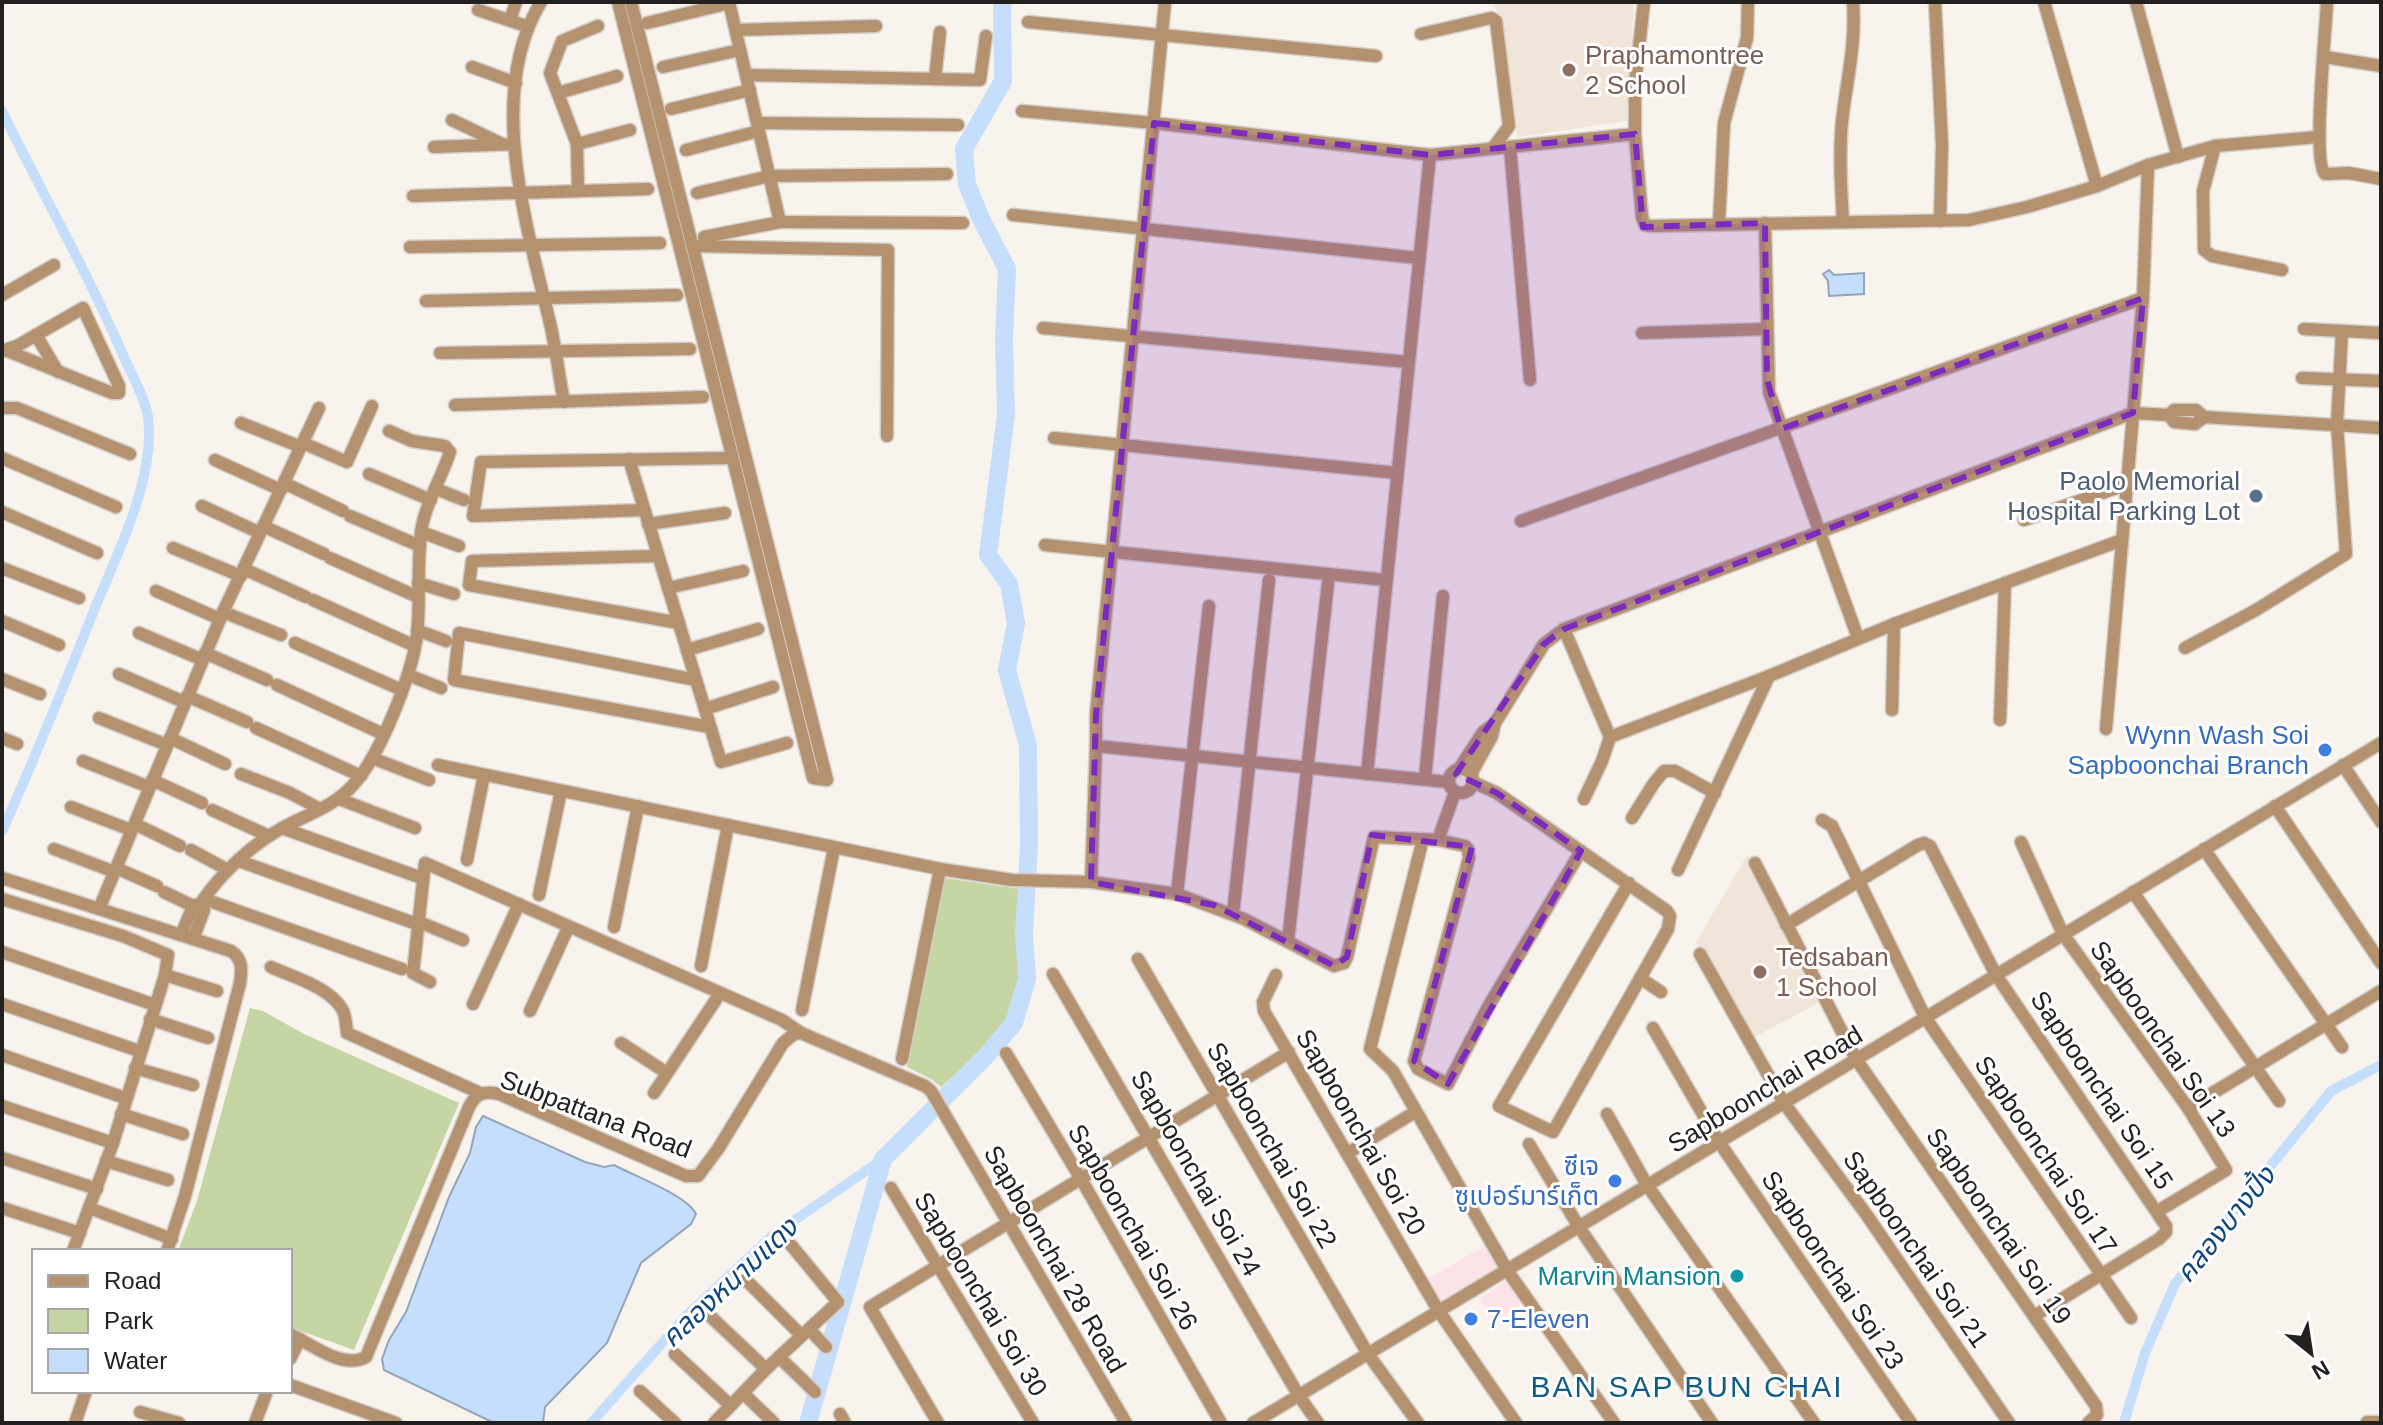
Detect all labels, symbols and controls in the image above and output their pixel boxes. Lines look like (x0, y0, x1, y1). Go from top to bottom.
place label: Praphamontree 2 School (1585, 40, 1764, 100)
marker: Praphamontree 2 School (1560, 61, 1578, 79)
place label: Paolo Memorial Hospital Parking Lot (2007, 466, 2241, 526)
marker: Paolo Memorial Hospital Parking Lot (2247, 487, 2265, 505)
place label: Wynn Wash Soi Sapboonchai Branch (2068, 720, 2309, 780)
marker: Wynn Wash Soi Sapboonchai Branch (2316, 741, 2334, 759)
street label: Sapboonchai Soi 13 (2084, 935, 2242, 1143)
place label: Tedsaban 1 School (1776, 942, 1889, 1002)
marker: Tedsaban 1 School (1751, 963, 1769, 981)
street label: Sapboonchai Soi 15 (2024, 985, 2180, 1195)
street label: Sapboonchai Road (1662, 1019, 1868, 1159)
street label: Sapboonchai Soi 20 (1290, 1024, 1432, 1240)
street label: Sapboonchai Soi 22 (1201, 1037, 1343, 1253)
street label: Sapboonchai Soi 17 (1968, 1050, 2124, 1260)
street label: Subpattana Road (496, 1064, 696, 1164)
street label: Sapboonchai Soi 24 (1125, 1065, 1267, 1281)
street label: Sapboonchai Soi 26 (1062, 1119, 1204, 1335)
street label: Sapboonchai Soi 19 (1920, 1122, 2078, 1330)
street label: Sapboonchai 28 Road (978, 1140, 1132, 1378)
street label: Sapboonchai Soi 21 (1837, 1145, 1995, 1353)
place label: ซีเจ ซูเปอร์มาร์เก็ต (1455, 1151, 1599, 1212)
water label: คลองบางปิ้ง (2168, 1157, 2283, 1288)
street label: Sapboonchai Soi 23 (1755, 1165, 1911, 1375)
marker: ซีเจ ซูเปอร์มาร์เก็ต (1606, 1172, 1624, 1190)
street label: Sapboonchai Soi 30 (908, 1187, 1054, 1401)
water label: คลองหนามแดง (655, 1210, 805, 1353)
legend (32, 1249, 292, 1393)
place label: Marvin Mansion (1537, 1261, 1721, 1291)
text: Road (104, 1267, 161, 1294)
marker: Marvin Mansion (1728, 1267, 1746, 1285)
place label: 7-Eleven (1487, 1304, 1590, 1334)
text: Park (104, 1307, 154, 1334)
marker: 7-Eleven (1462, 1310, 1480, 1328)
north arrow (2271, 1313, 2351, 1393)
text: Water (104, 1347, 167, 1374)
text: N (2308, 1355, 2334, 1385)
district label: BAN SAP BUN CHAI (1530, 1370, 1844, 1403)

